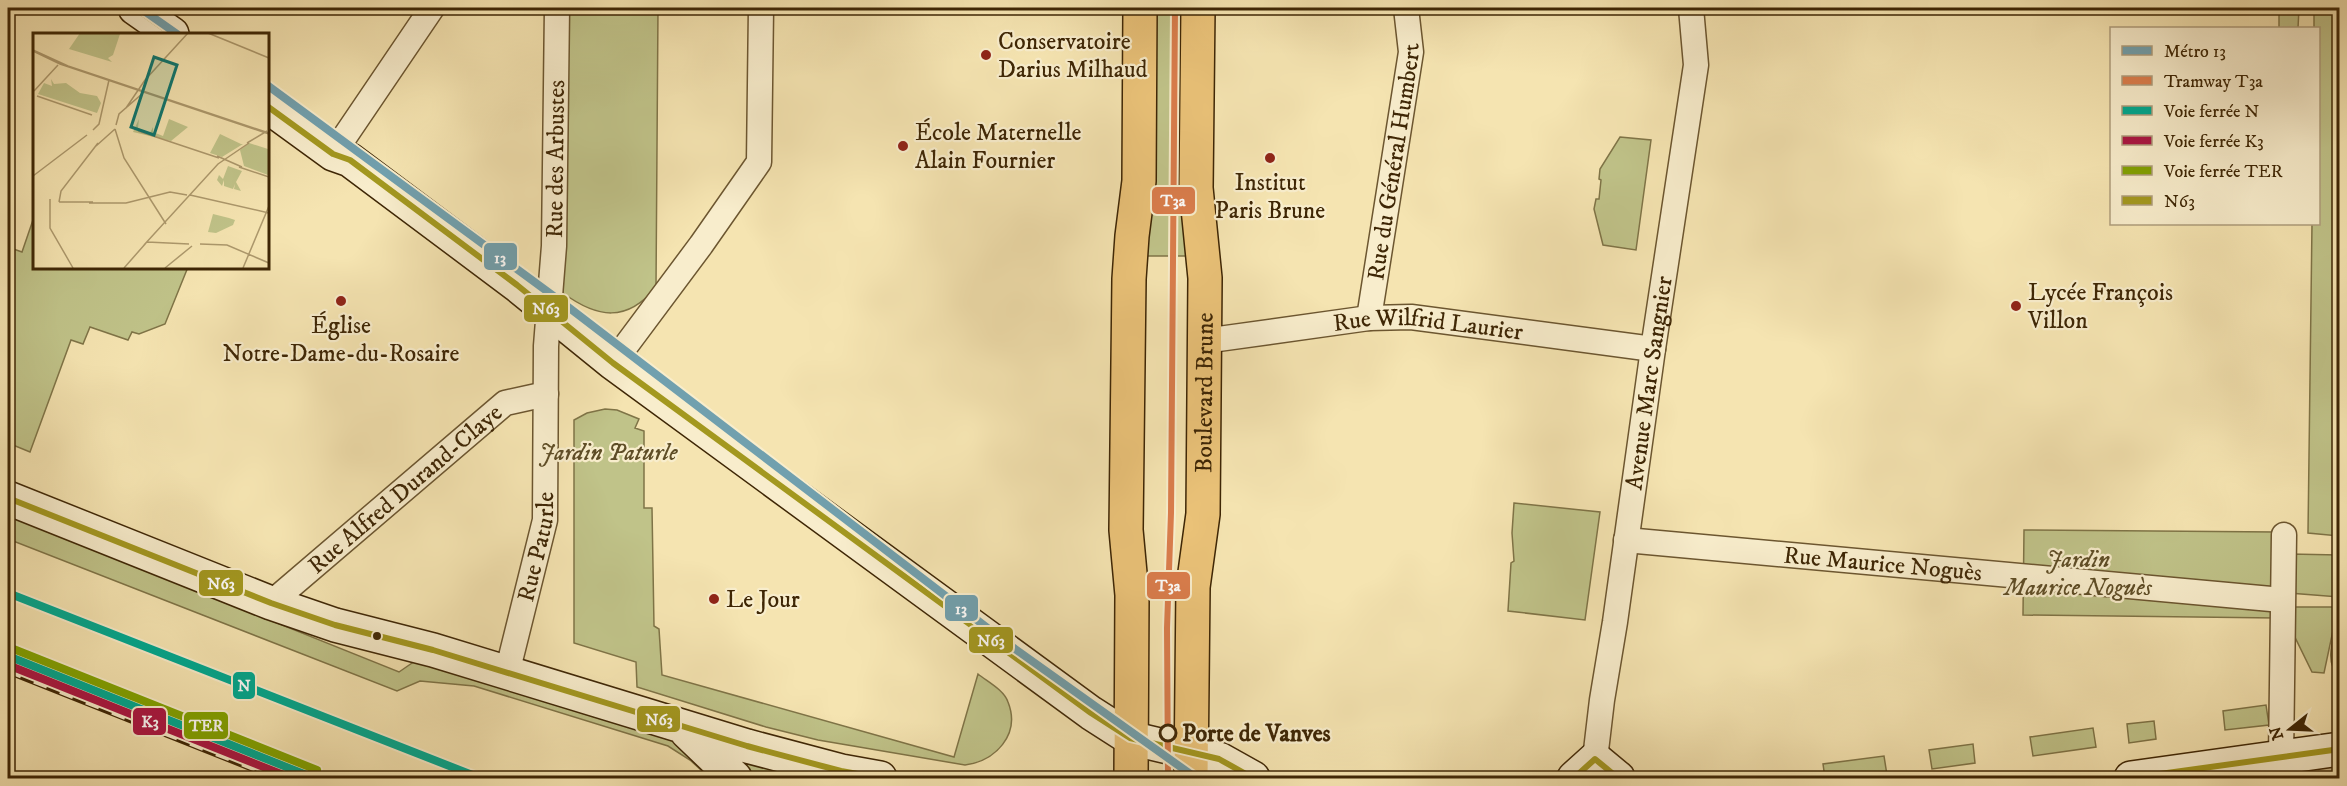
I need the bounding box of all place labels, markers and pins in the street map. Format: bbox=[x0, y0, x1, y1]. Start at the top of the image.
place label: Conservatoire Darius Milhaud bbox=[998, 27, 1148, 85]
marker: Conservatoire Darius Milhaud bbox=[979, 48, 993, 62]
place label: École Maternelle Alain Fournier bbox=[915, 118, 1082, 176]
marker: École Maternelle Alain Fournier bbox=[896, 139, 910, 153]
marker: Institut Paris Brune bbox=[1263, 151, 1277, 165]
place label: Institut Paris Brune bbox=[1215, 168, 1325, 226]
place label: Lycée François Villon bbox=[2027, 278, 2173, 336]
marker: Église Notre-Dame-du-Rosaire bbox=[334, 294, 348, 308]
marker: Lycée François Villon bbox=[2009, 299, 2023, 313]
place label: Église Notre-Dame-du-Rosaire bbox=[223, 311, 460, 369]
place label: Le Jour bbox=[726, 585, 800, 615]
marker: Le Jour bbox=[707, 592, 721, 606]
unlabelled marker bbox=[371, 630, 383, 642]
place label: Porte de Vanves bbox=[1182, 719, 1331, 749]
marker: Porte de Vanves bbox=[1159, 724, 1177, 742]

